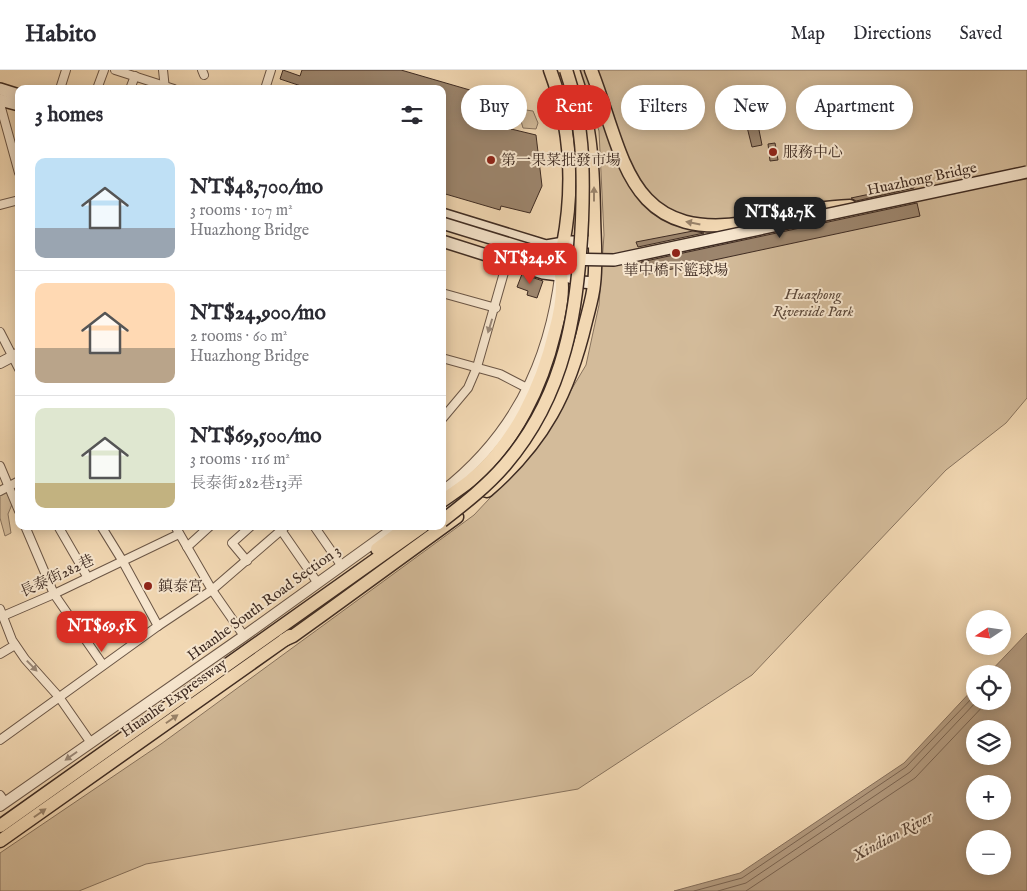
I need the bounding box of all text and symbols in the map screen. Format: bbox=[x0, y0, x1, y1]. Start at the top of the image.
text: Habito bbox=[25, 19, 96, 50]
text: Map bbox=[791, 23, 825, 46]
text: Directions bbox=[853, 23, 931, 46]
text: Saved bbox=[959, 23, 1002, 46]
chip: Buy bbox=[461, 85, 527, 130]
chip: Rent bbox=[537, 85, 611, 130]
chip: Filters bbox=[621, 85, 705, 130]
chip: New bbox=[715, 85, 786, 130]
chip: Apartment bbox=[796, 85, 913, 130]
icon: filters bbox=[398, 101, 426, 129]
text: 3 homes bbox=[35, 102, 103, 129]
place label: 服務中心 bbox=[783, 143, 843, 162]
marker: 服務中心 bbox=[767, 146, 779, 158]
place label: 第一果菜批發市場 bbox=[501, 151, 621, 170]
marker: 第一果菜批發市場 bbox=[485, 154, 497, 166]
street label: Huazhong Bridge bbox=[865, 158, 979, 200]
text: NT$48,700/mo bbox=[190, 174, 323, 201]
icon: home bbox=[75, 178, 135, 238]
one-way arrow bbox=[589, 185, 597, 201]
pin: NT$48.7K bbox=[728, 196, 832, 239]
text: 3 rooms · 107 m² bbox=[190, 201, 293, 221]
text: NT$48.7K bbox=[745, 203, 815, 223]
one-way arrow bbox=[685, 219, 700, 227]
text: Huazhong Bridge bbox=[190, 221, 309, 241]
pin: NT$24.9K bbox=[478, 242, 582, 285]
marker: 華中橋下籃球場 bbox=[670, 247, 682, 259]
text: NT$24.9K bbox=[494, 249, 566, 269]
place label: 華中橋下籃球場 bbox=[623, 261, 729, 280]
park label: Huazhong Riverside Park bbox=[773, 285, 853, 321]
text: NT$24,900/mo bbox=[190, 300, 326, 327]
icon: home bbox=[75, 303, 135, 363]
one-way arrow bbox=[486, 319, 494, 334]
text: 2 rooms · 60 m² bbox=[190, 327, 288, 347]
text: Huazhong Bridge bbox=[190, 347, 309, 367]
text: NT$69,500/mo bbox=[190, 423, 321, 450]
icon: home bbox=[75, 428, 135, 488]
text: 3 rooms · 116 m² bbox=[190, 450, 290, 470]
text: 長泰街282巷13弄 bbox=[190, 474, 303, 494]
street label: Huanhe South Road Section 3 bbox=[184, 541, 344, 665]
street label: 長泰街282巷 bbox=[17, 550, 97, 602]
place label: 鎮泰宮 bbox=[158, 577, 203, 596]
marker: 鎮泰宮 bbox=[142, 580, 154, 592]
pin: NT$69.5K bbox=[50, 610, 154, 653]
north arrow bbox=[966, 610, 1011, 655]
map controls bbox=[966, 610, 1011, 875]
text: NT$69.5K bbox=[68, 617, 136, 637]
street label: Huanhe Expressway bbox=[117, 654, 231, 742]
one-way arrow bbox=[26, 660, 38, 672]
button: locate bbox=[966, 665, 1011, 710]
one-way arrow bbox=[166, 714, 179, 724]
button: layers bbox=[966, 720, 1011, 765]
one-way arrow bbox=[64, 751, 78, 761]
button: + bbox=[966, 775, 1011, 820]
water label: Xindian River bbox=[849, 807, 938, 867]
one-way arrow bbox=[33, 808, 47, 818]
button: − bbox=[966, 830, 1011, 875]

